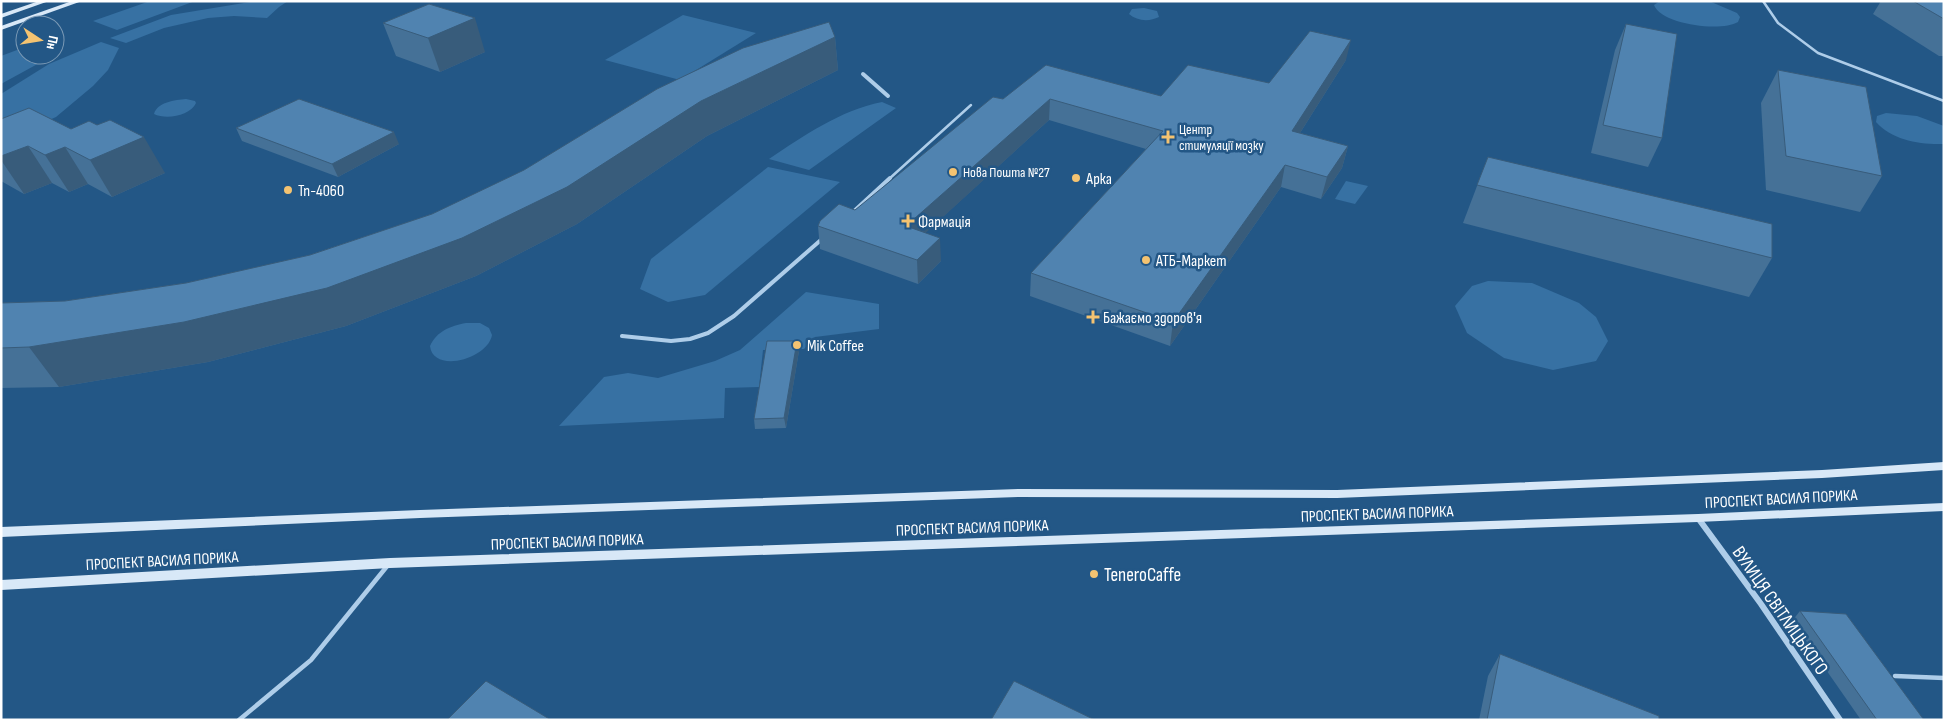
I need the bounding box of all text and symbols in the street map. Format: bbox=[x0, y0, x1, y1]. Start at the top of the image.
north arrow bbox=[15, 15, 65, 65]
text: Пн bbox=[43, 34, 62, 51]
place label: Центр стимуляції мозку bbox=[1179, 121, 1264, 154]
marker: Центр стимуляції мозку bbox=[1161, 130, 1175, 144]
place label: Нова Пошта №27 bbox=[963, 164, 1050, 181]
marker: Нова Пошта №27 bbox=[947, 166, 959, 178]
place label: Арка bbox=[1085, 170, 1112, 189]
marker: Арка bbox=[1070, 172, 1082, 184]
place label: Тп-4060 bbox=[298, 182, 344, 201]
marker: Тп-4060 bbox=[282, 184, 294, 196]
place label: Фармація bbox=[918, 213, 971, 232]
marker: Фармація bbox=[902, 215, 914, 227]
place label: АТБ-Маркет bbox=[1155, 252, 1226, 271]
marker: АТБ-Маркет bbox=[1140, 254, 1152, 266]
place label: Бажаємо здоров'я bbox=[1103, 309, 1202, 328]
marker: Бажаємо здоров'я bbox=[1087, 311, 1099, 323]
place label: Mik Coffee bbox=[807, 337, 864, 356]
marker: Mik Coffee bbox=[791, 339, 803, 351]
street label: ПРОСПЕКТ ВАСИЛЯ ПОРИКА bbox=[1704, 486, 1858, 513]
street label: ПРОСПЕКТ ВАСИЛЯ ПОРИКА bbox=[1300, 502, 1454, 527]
street label: ПРОСПЕКТ ВАСИЛЯ ПОРИКА bbox=[895, 516, 1049, 541]
street label: ПРОСПЕКТ ВАСИЛЯ ПОРИКА bbox=[490, 530, 644, 555]
street label: ВУЛИЦЯ СВІТЛИЦЬКОГО bbox=[1727, 542, 1833, 680]
street label: ПРОСПЕКТ ВАСИЛЯ ПОРИКА bbox=[85, 548, 239, 575]
place label: TeneroCaffe bbox=[1104, 564, 1181, 587]
marker: TeneroCaffe bbox=[1088, 568, 1100, 580]

